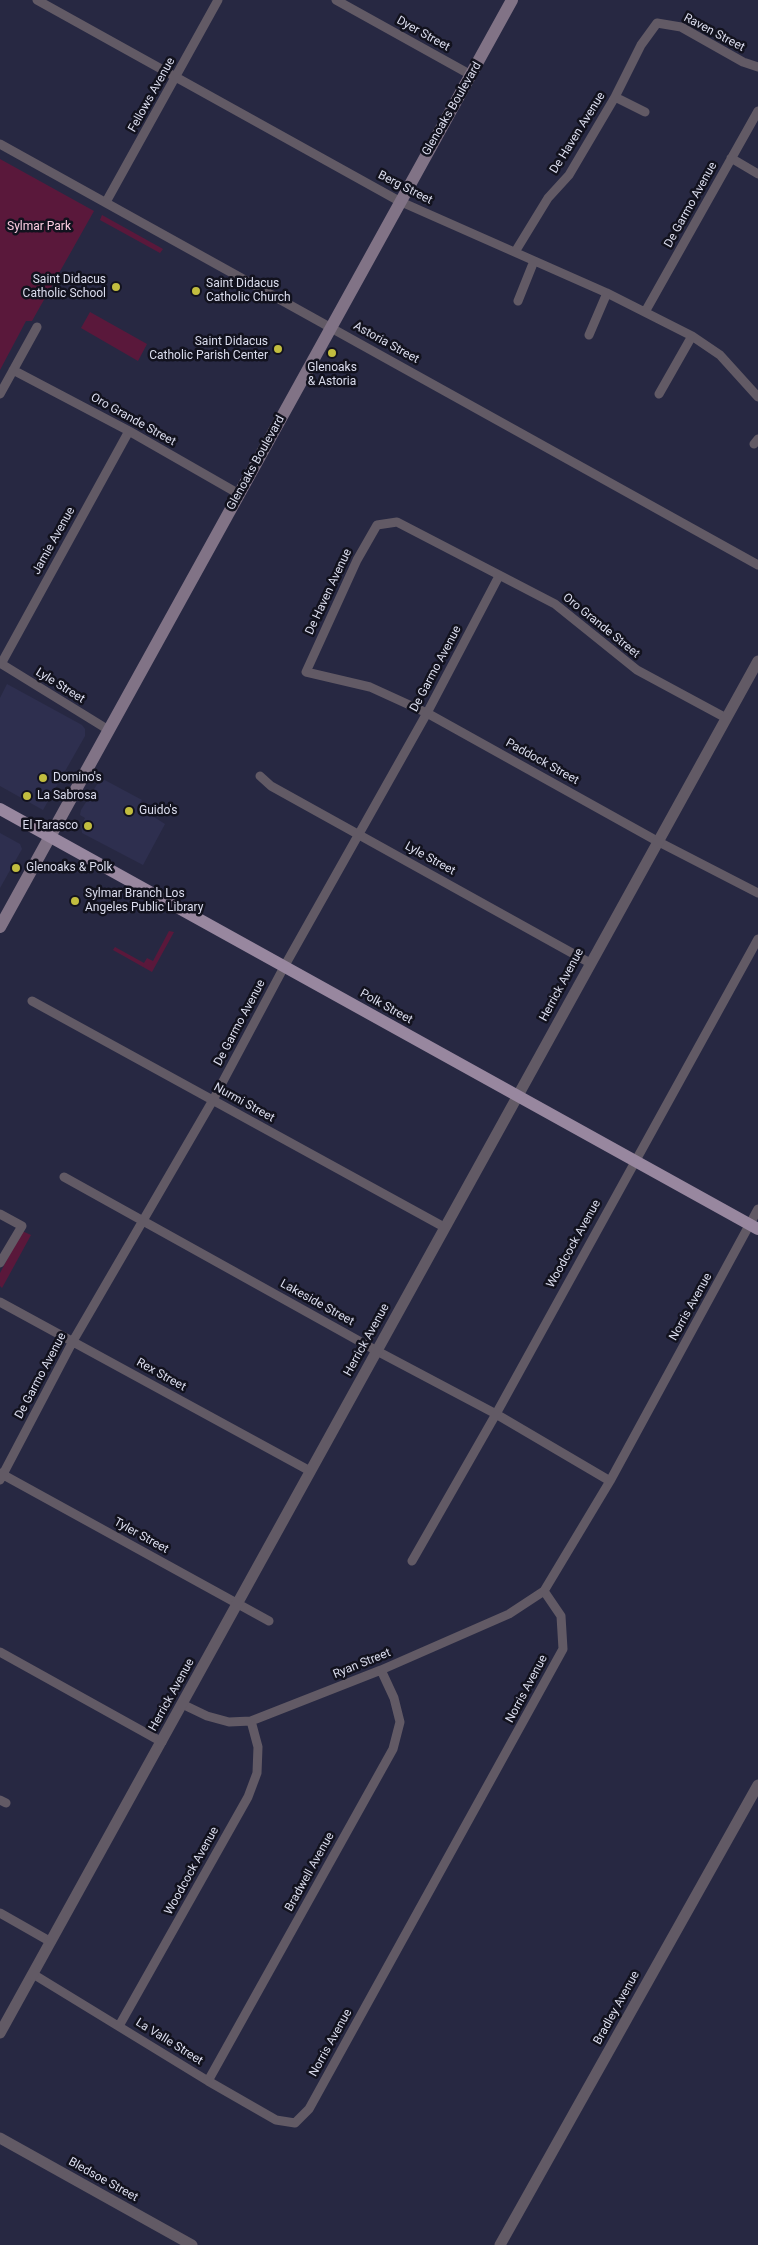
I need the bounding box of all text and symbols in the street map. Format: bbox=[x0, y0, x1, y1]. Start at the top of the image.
street label: Raven Street bbox=[681, 11, 747, 55]
street label: Dyer Street bbox=[394, 14, 452, 54]
street label: Fellows Avenue bbox=[126, 55, 178, 135]
street label: Glenoaks Boulevard bbox=[419, 60, 485, 158]
street label: De Haven Avenue bbox=[547, 90, 609, 176]
street label: De Garmo Avenue bbox=[662, 160, 720, 250]
street label: Berg Street bbox=[375, 168, 435, 208]
park label: Sylmar Park bbox=[7, 220, 71, 234]
place label: Saint Didacus Catholic School bbox=[23, 273, 106, 301]
place label: Saint Didacus Catholic Church bbox=[206, 277, 291, 305]
marker: Saint Didacus Catholic School bbox=[110, 281, 122, 293]
marker: Saint Didacus Catholic Church bbox=[190, 285, 202, 297]
street label: Astoria Street bbox=[351, 319, 421, 367]
place label: Saint Didacus Catholic Parish Center bbox=[149, 335, 268, 363]
marker: Saint Didacus Catholic Parish Center bbox=[272, 343, 284, 355]
marker: Glenoaks & Astoria bbox=[326, 347, 338, 359]
place label: Glenoaks & Astoria bbox=[307, 361, 357, 389]
street label: Oro Grande Street bbox=[88, 391, 178, 449]
street label: Glenoaks Boulevard bbox=[224, 413, 288, 513]
street label: Jamie Avenue bbox=[29, 505, 79, 577]
street label: De Haven Avenue bbox=[303, 547, 355, 637]
street label: Oro Grande Street bbox=[560, 591, 642, 661]
street label: De Garmo Avenue bbox=[407, 623, 465, 715]
street label: Lyle Street bbox=[33, 665, 87, 707]
street label: Paddock Street bbox=[503, 736, 581, 788]
place label: Domino's bbox=[53, 771, 102, 785]
marker: Domino's bbox=[37, 772, 49, 784]
place label: La Sabrosa bbox=[37, 789, 97, 803]
marker: La Sabrosa bbox=[21, 790, 33, 802]
place label: Guido's bbox=[139, 804, 177, 818]
marker: Guido's bbox=[123, 805, 135, 817]
place label: El Tarasco bbox=[23, 819, 78, 833]
marker: El Tarasco bbox=[82, 820, 94, 832]
street label: Lyle Street bbox=[402, 839, 458, 879]
place label: Glenoaks & Polk bbox=[26, 861, 112, 875]
marker: Glenoaks & Polk bbox=[10, 862, 22, 874]
place label: Sylmar Branch Los Angeles Public Library bbox=[85, 887, 203, 915]
marker: Sylmar Branch Los Angeles Public Library bbox=[69, 895, 81, 907]
street label: Herrick Avenue bbox=[537, 946, 587, 1024]
street label: De Garmo Avenue bbox=[211, 977, 269, 1069]
street label: Polk Street bbox=[357, 987, 415, 1027]
street label: Nurmi Street bbox=[211, 1080, 277, 1126]
street label: Woodcock Avenue bbox=[544, 1197, 604, 1291]
street label: Norris Avenue bbox=[667, 1271, 715, 1343]
street label: Lakeside Street bbox=[278, 1277, 356, 1329]
street label: Herrick Avenue bbox=[341, 1301, 393, 1379]
street label: De Garmo Avenue bbox=[12, 1330, 70, 1422]
street label: Rex Street bbox=[134, 1356, 188, 1394]
street label: Tyler Street bbox=[111, 1515, 171, 1557]
street label: Ryan Street bbox=[331, 1646, 393, 1682]
street label: Norris Avenue bbox=[503, 1653, 551, 1725]
street label: Herrick Avenue bbox=[146, 1656, 198, 1734]
street label: Woodcock Avenue bbox=[162, 1824, 222, 1918]
street label: Bradwell Avenue bbox=[282, 1830, 338, 1914]
street label: Bradley Avenue bbox=[591, 1969, 643, 2047]
street label: Norris Avenue bbox=[307, 2007, 355, 2079]
street label: La Valle Street bbox=[133, 2016, 205, 2068]
street label: Bledsoe Street bbox=[66, 2155, 140, 2205]

